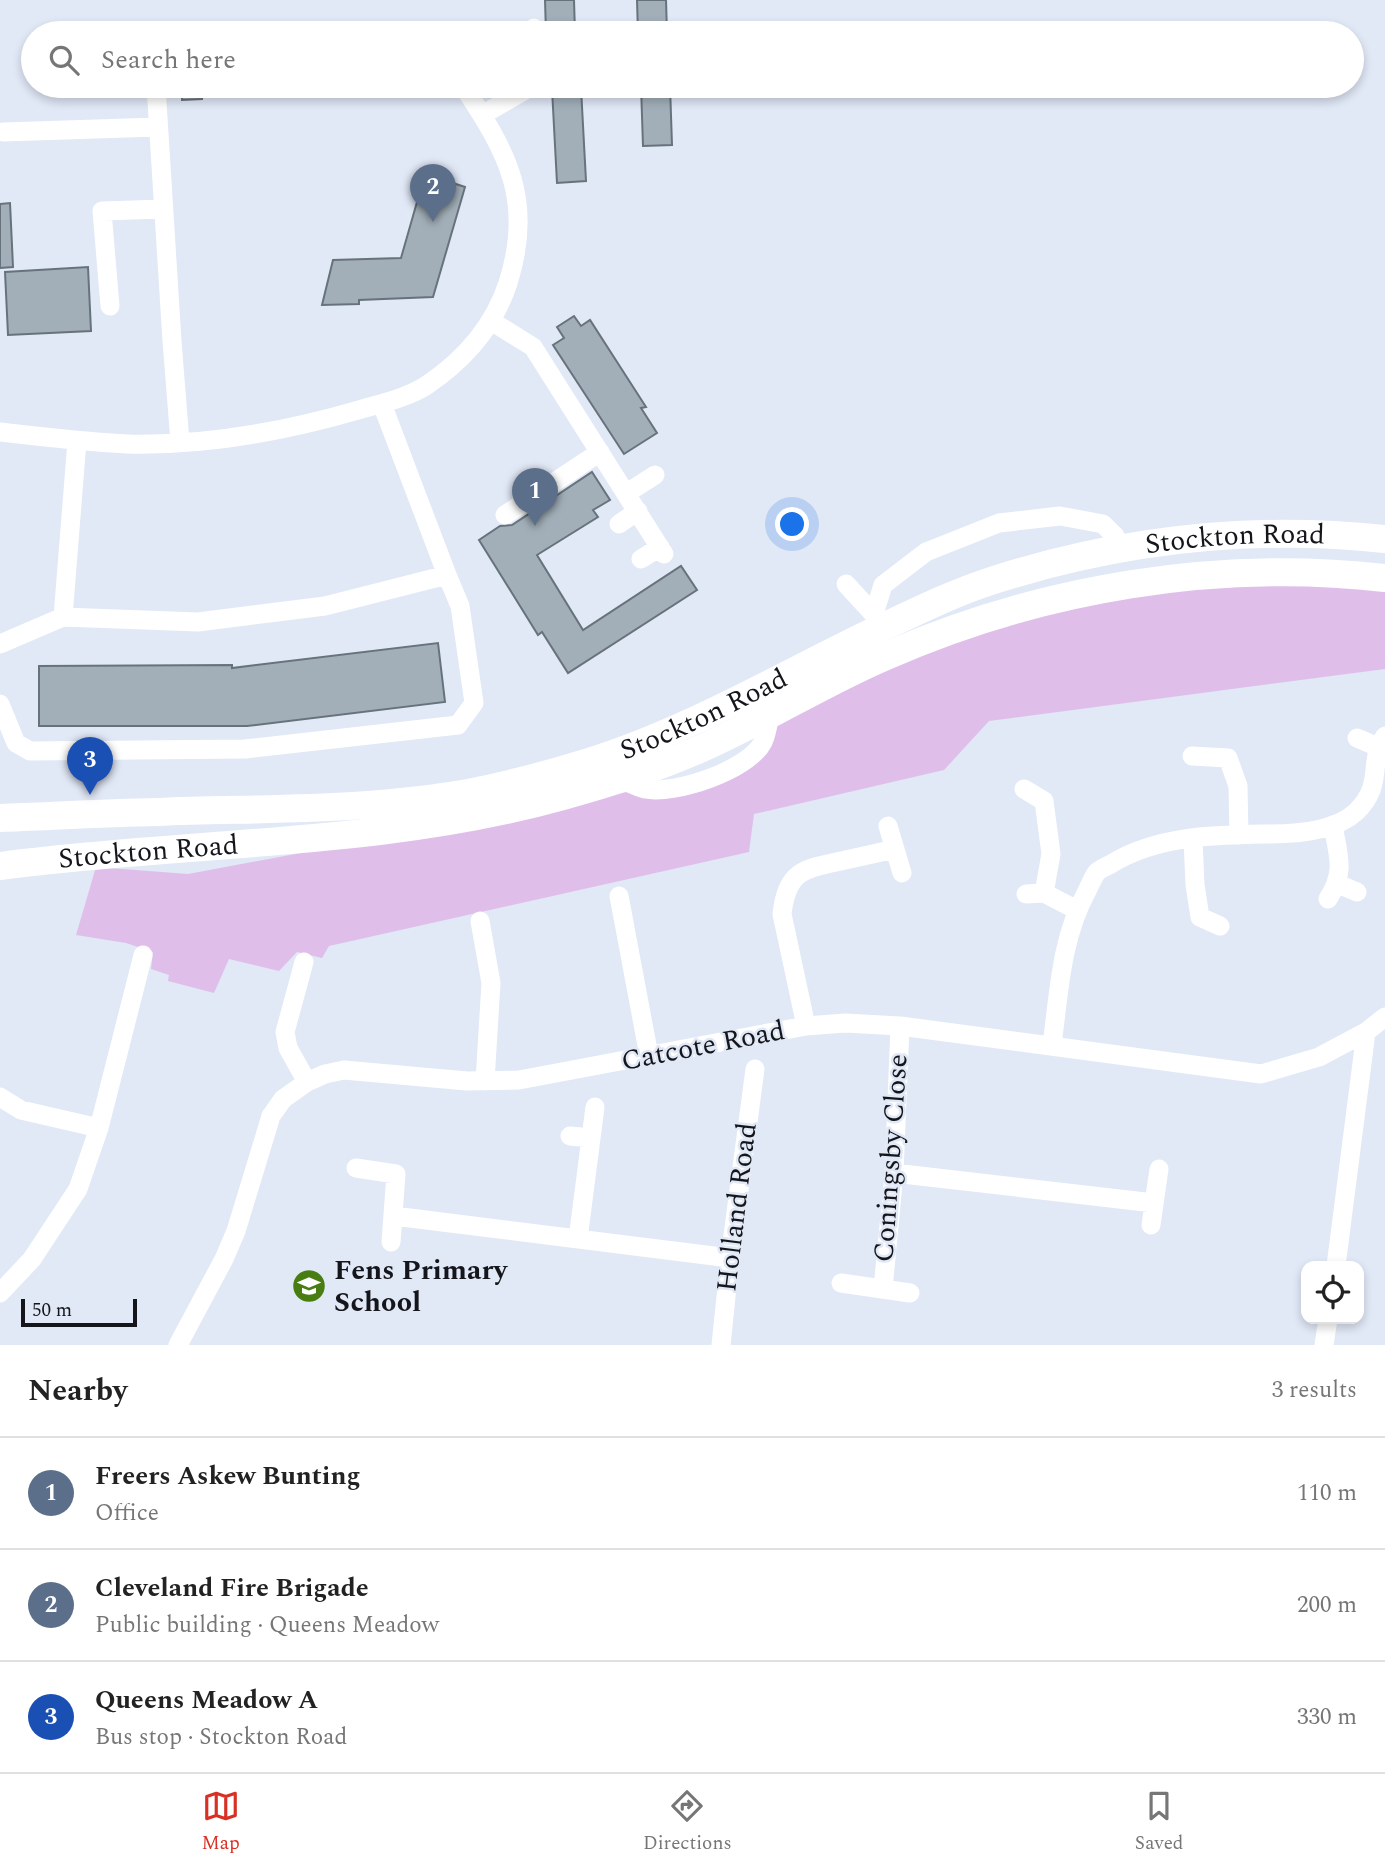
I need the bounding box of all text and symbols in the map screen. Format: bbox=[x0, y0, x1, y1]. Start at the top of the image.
search box bbox=[21, 21, 1364, 98]
text: Search here bbox=[101, 40, 236, 80]
icon: search bbox=[45, 41, 83, 79]
pin: 2 bbox=[410, 164, 456, 222]
pin: 1 bbox=[512, 468, 558, 526]
your location bbox=[775, 507, 809, 541]
street label: Stockton Road bbox=[1142, 512, 1326, 566]
street label: Stockton Road bbox=[614, 657, 795, 771]
pin: 3 bbox=[67, 737, 113, 795]
street label: Stockton Road bbox=[56, 823, 240, 881]
street label: Catcote Road bbox=[617, 1009, 789, 1083]
street label: Coningsby Close bbox=[862, 1052, 920, 1264]
street label: Holland Road bbox=[705, 1120, 769, 1294]
place label: Fens Primary School bbox=[334, 1249, 509, 1324]
map controls bbox=[1301, 1261, 1364, 1324]
button: locate bbox=[1301, 1261, 1364, 1324]
school or university icon: Fens Primary School bbox=[290, 1267, 328, 1305]
scale bar bbox=[21, 1296, 136, 1328]
text: 50 m bbox=[32, 1296, 72, 1325]
text: Nearby bbox=[28, 1368, 127, 1414]
text: 3 results bbox=[1272, 1373, 1357, 1408]
text: Freers Askew Bunting bbox=[95, 1456, 361, 1496]
text: 1 bbox=[45, 1476, 57, 1511]
text: 110 m bbox=[1297, 1476, 1357, 1511]
text: Office bbox=[95, 1496, 159, 1531]
text: Cleveland Fire Brigade bbox=[95, 1568, 369, 1608]
text: 2 bbox=[45, 1588, 57, 1623]
text: 200 m bbox=[1297, 1588, 1357, 1623]
text: Public building · Queens Meadow bbox=[95, 1608, 439, 1643]
text: Queens Meadow A bbox=[95, 1680, 318, 1720]
text: 3 bbox=[45, 1700, 57, 1735]
text: 330 m bbox=[1297, 1700, 1357, 1735]
text: Bus stop · Stockton Road bbox=[95, 1720, 347, 1755]
tab: Map bbox=[202, 1787, 240, 1858]
tab: Directions bbox=[643, 1787, 732, 1858]
tab: Saved bbox=[1135, 1787, 1183, 1858]

